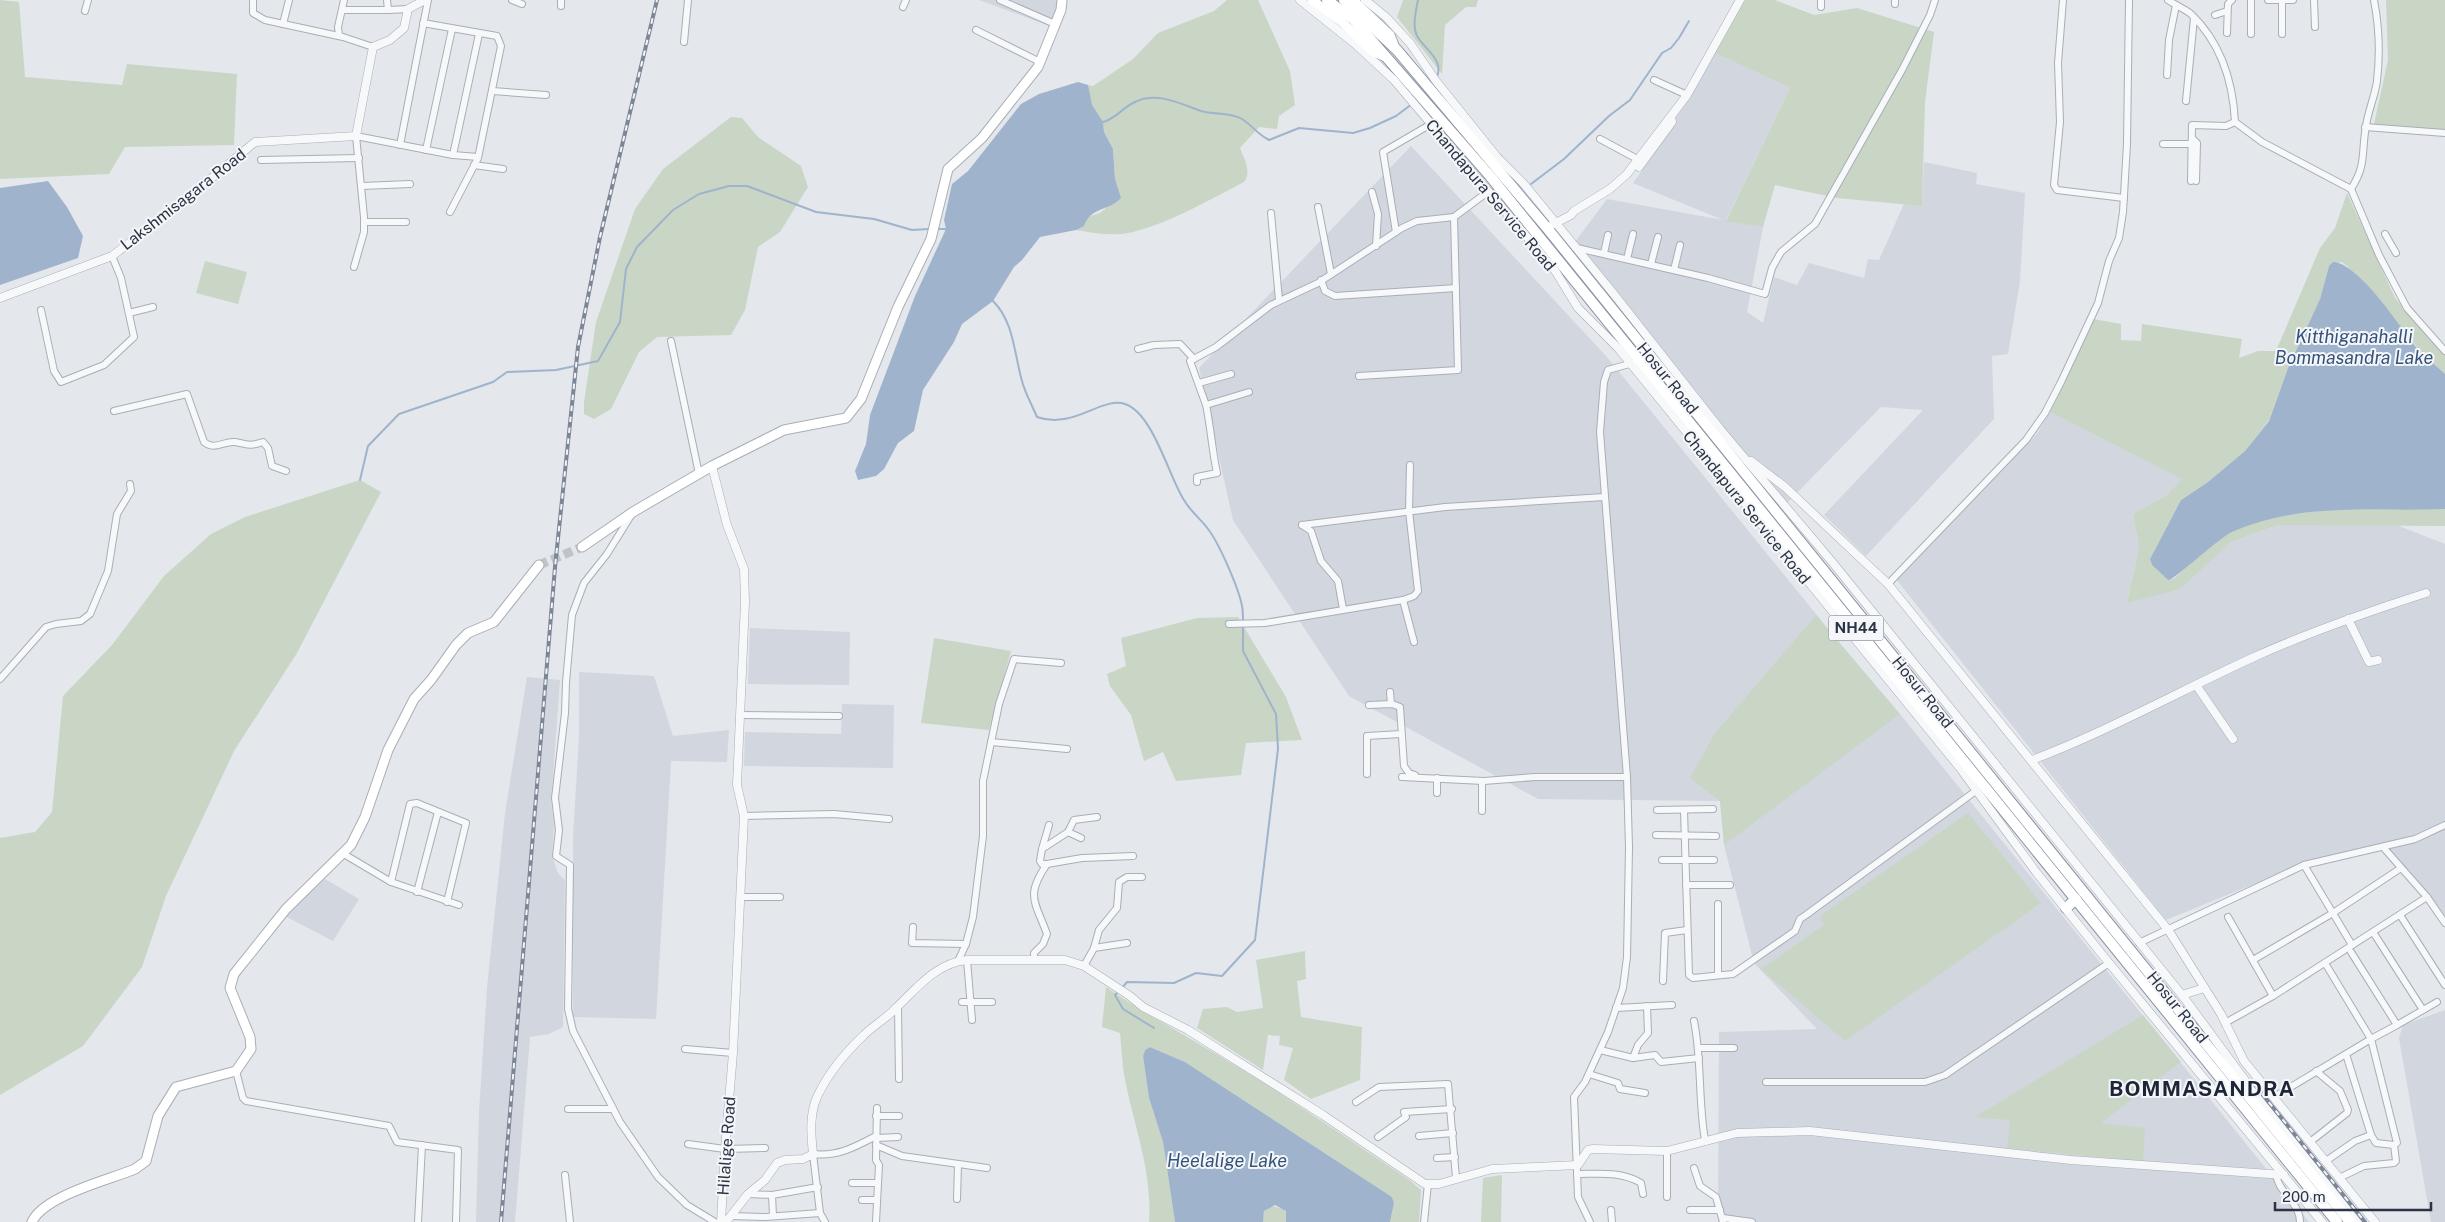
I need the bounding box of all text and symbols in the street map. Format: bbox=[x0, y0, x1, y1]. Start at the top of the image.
street label: Chandapura Service Road bbox=[1422, 116, 1560, 275]
street label: Lakshmisagara Road bbox=[117, 145, 250, 254]
water label: Kitthiganahalli Bommasandra Lake bbox=[2275, 326, 2433, 368]
street label: Hosur Road bbox=[1633, 339, 1702, 418]
street label: Chandapura Service Road bbox=[1679, 427, 1814, 588]
road number: NH44 bbox=[1828, 616, 1884, 640]
street label: Hosur Road bbox=[1888, 653, 1957, 732]
street label: Hosur Road bbox=[2143, 968, 2212, 1047]
district label: BOMMASANDRA bbox=[2109, 1076, 2295, 1101]
street label: Hilalige Road bbox=[714, 1096, 739, 1196]
water label: Heelalige Lake bbox=[1167, 1150, 1287, 1171]
scale bar bbox=[2275, 1180, 2431, 1212]
text: 200 m bbox=[2282, 1188, 2326, 1205]

